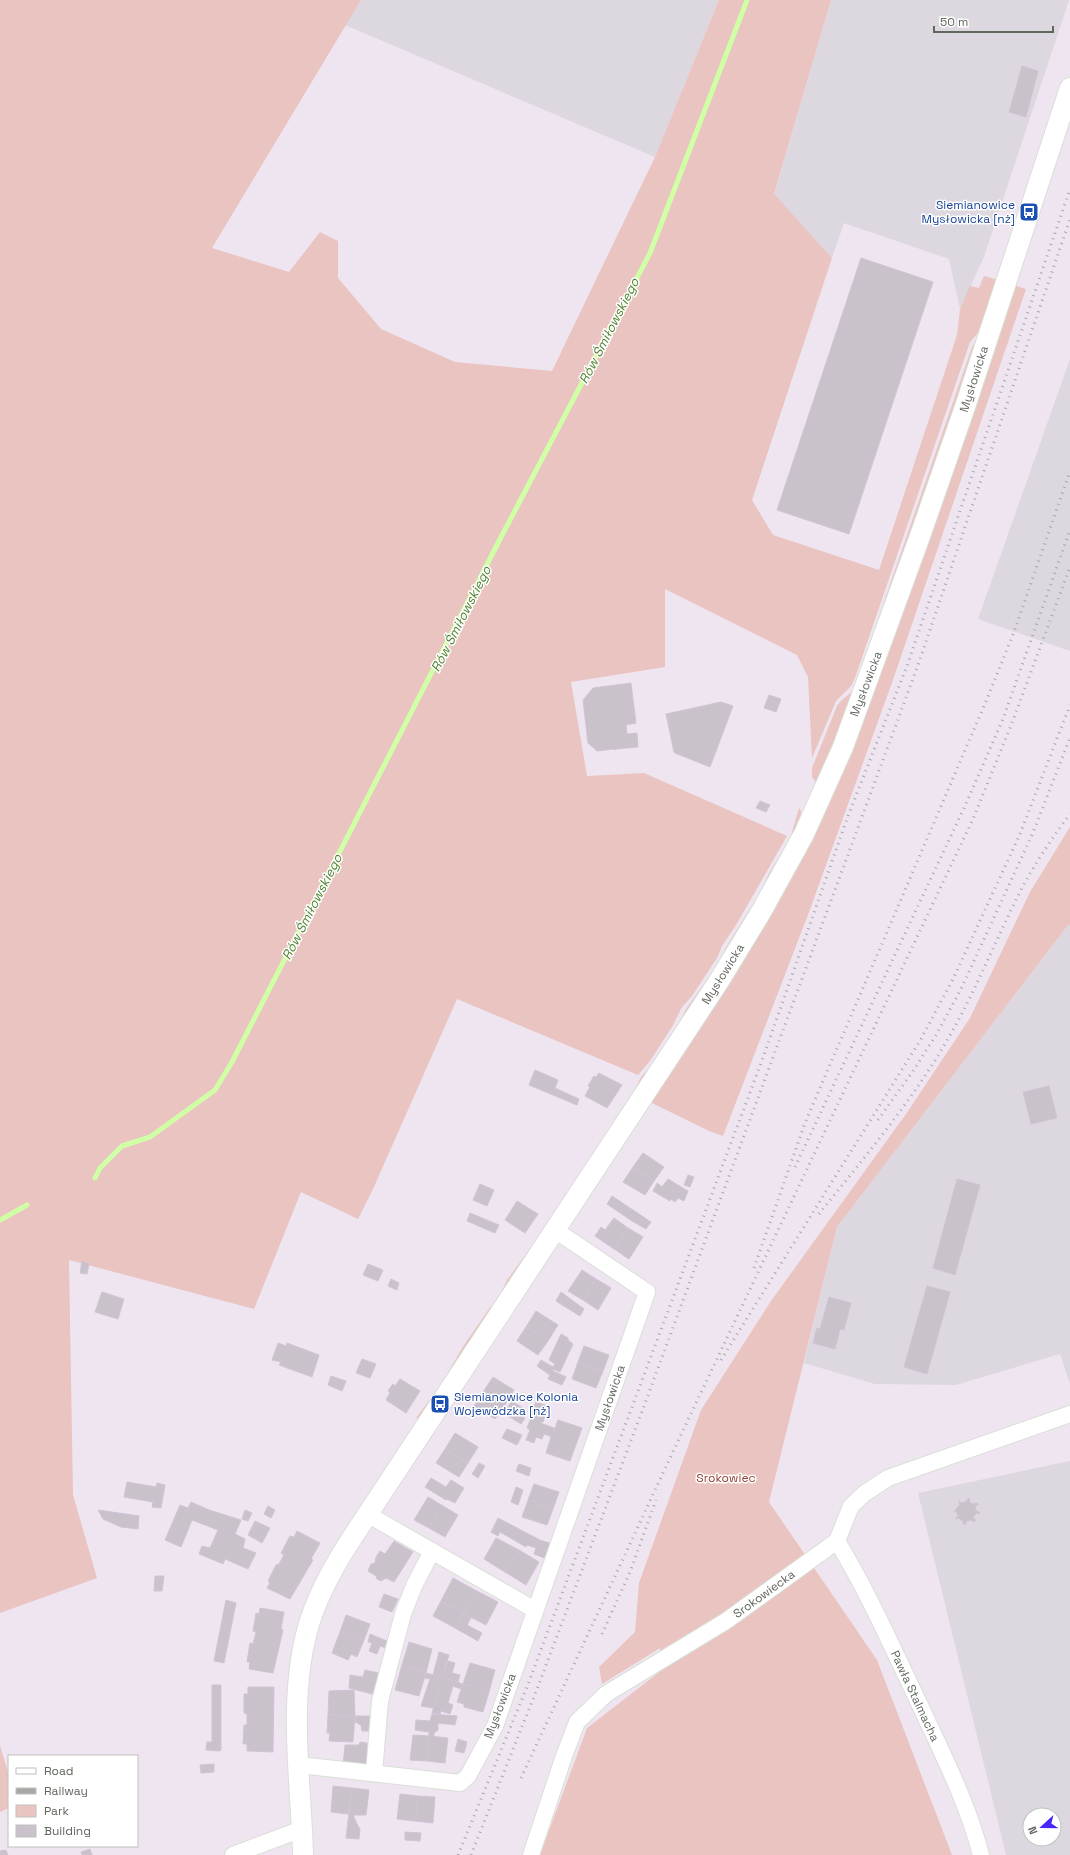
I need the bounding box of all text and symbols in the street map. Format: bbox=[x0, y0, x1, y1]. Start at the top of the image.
scale bar bbox=[934, 8, 1053, 34]
text: 50 m bbox=[940, 14, 968, 30]
place label: Siemianowice Mysłowicka [nż] bbox=[922, 197, 1015, 227]
bus stop icon: Siemianowice Mysłowicka [nż] bbox=[1018, 201, 1040, 223]
water label: Rów Śmiłowskiego bbox=[575, 274, 643, 387]
street label: Mysłowicka bbox=[956, 344, 992, 414]
water label: Rów Śmiłowskiego bbox=[427, 562, 495, 675]
street label: Mysłowicka bbox=[846, 649, 886, 719]
water label: Rów Śmiłowskiego bbox=[278, 850, 346, 963]
street label: Mysłowicka bbox=[698, 941, 748, 1007]
street label: Mysłowicka bbox=[591, 1363, 629, 1433]
place label: Siemianowice Kolonia Wojewódzka [nż] bbox=[454, 1389, 578, 1419]
bus stop icon: Siemianowice Kolonia Wojewódzka [nż] bbox=[429, 1393, 451, 1415]
park label: Srokowiec bbox=[696, 1470, 756, 1486]
street label: Srokowiecka bbox=[730, 1566, 798, 1622]
street label: Pawła Stalmacha bbox=[887, 1648, 943, 1744]
street label: Mysłowicka bbox=[480, 1671, 520, 1741]
legend bbox=[8, 1755, 138, 1847]
text: Road bbox=[44, 1763, 73, 1779]
text: Railway bbox=[44, 1783, 88, 1799]
text: Park bbox=[44, 1803, 69, 1819]
north arrow bbox=[1022, 1807, 1062, 1847]
text: Building bbox=[44, 1823, 91, 1839]
text: N bbox=[1025, 1825, 1041, 1837]

